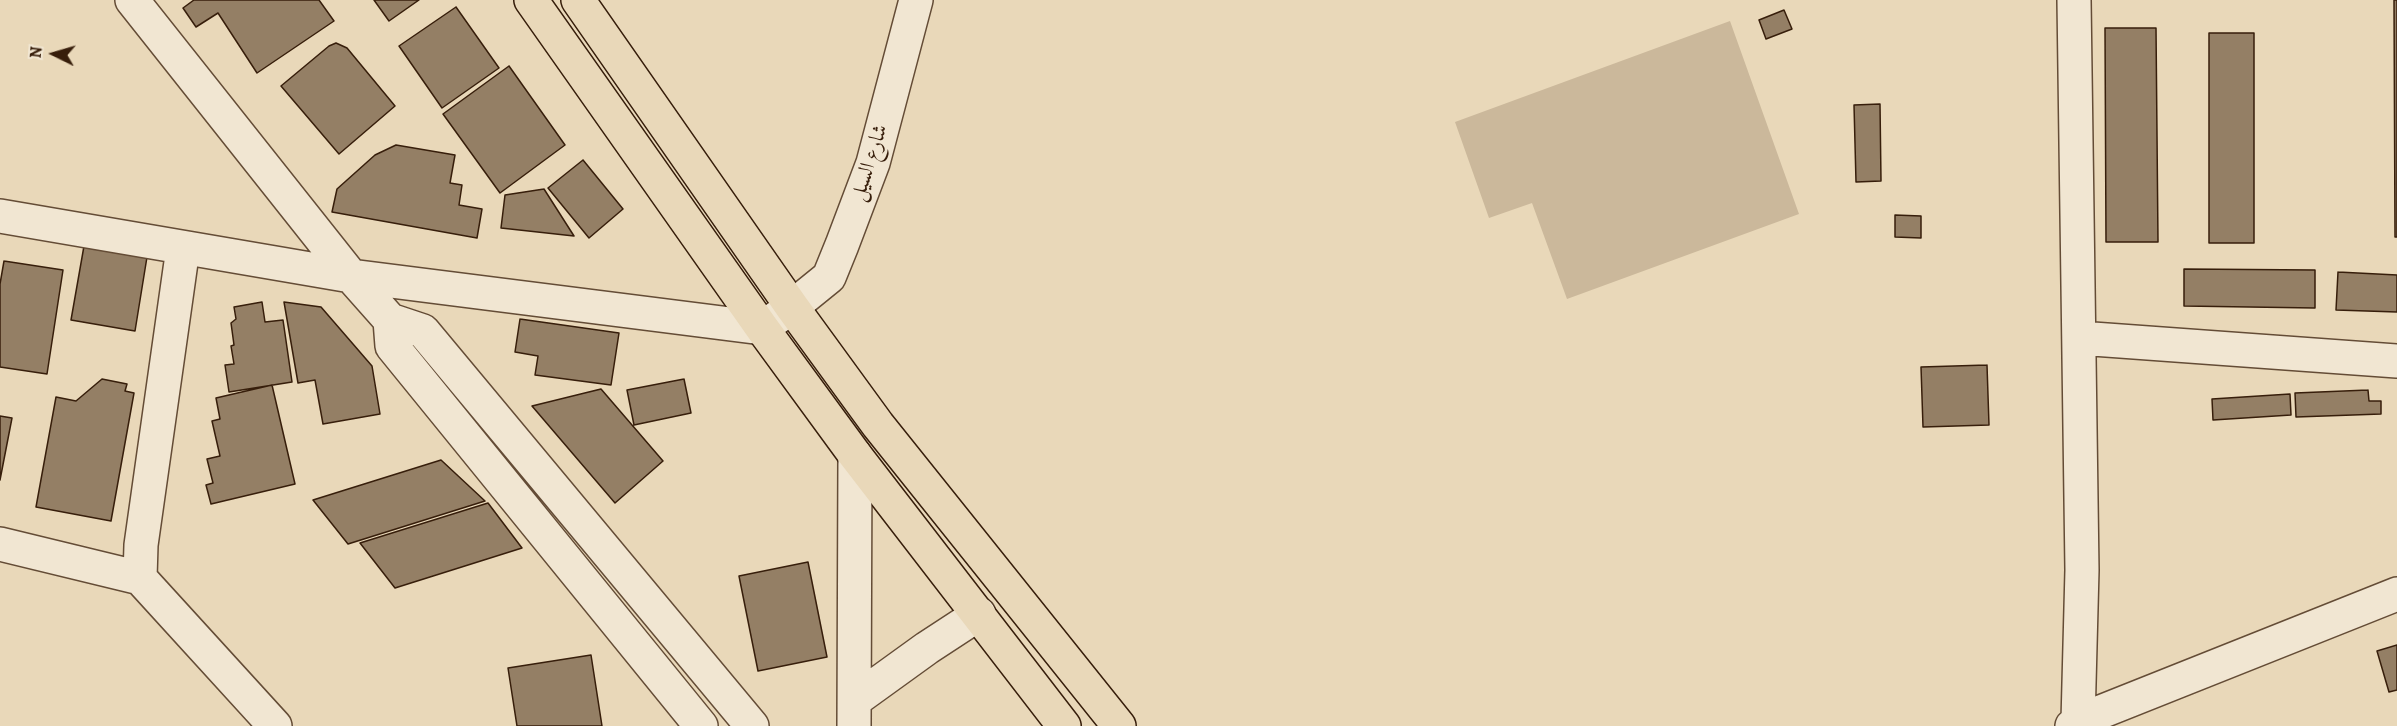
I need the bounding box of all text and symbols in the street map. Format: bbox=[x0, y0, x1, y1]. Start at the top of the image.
north arrow bbox=[24, 24, 84, 84]
text: N bbox=[25, 46, 48, 59]
street label: شارع السيل bbox=[846, 121, 894, 205]

